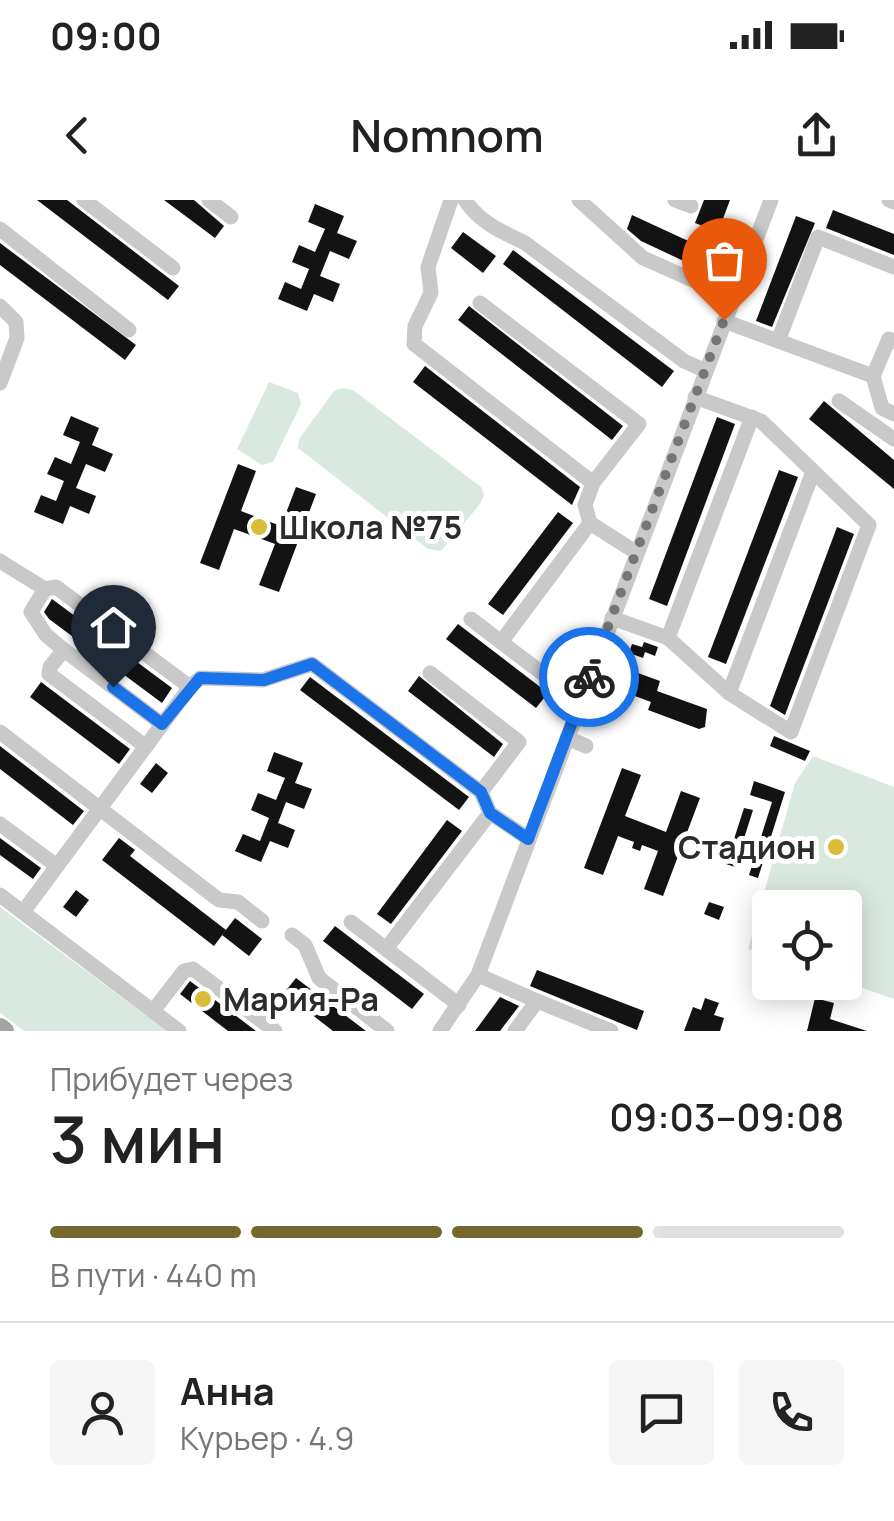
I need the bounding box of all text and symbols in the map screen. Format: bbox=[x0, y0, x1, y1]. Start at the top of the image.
text: 09:00 bbox=[50, 9, 162, 61]
text: Nomnom bbox=[350, 104, 544, 166]
icon: back bbox=[50, 108, 105, 163]
icon: share bbox=[789, 108, 844, 163]
pin bbox=[682, 218, 767, 321]
icon: bag bbox=[697, 233, 752, 288]
place label: Школа №75 bbox=[279, 505, 462, 549]
marker: Школа №75 bbox=[248, 516, 270, 538]
pin bbox=[71, 585, 156, 688]
icon: home bbox=[86, 600, 141, 655]
courier bbox=[539, 627, 639, 727]
icon: bike bbox=[562, 650, 617, 705]
place label: Стадион bbox=[678, 825, 816, 869]
marker: Стадион bbox=[825, 836, 847, 858]
map controls bbox=[752, 890, 862, 1000]
button: locate bbox=[752, 890, 862, 1000]
place label: Мария-Ра bbox=[223, 977, 379, 1021]
marker: Мария-Ра bbox=[192, 988, 214, 1010]
text: Прибудет через bbox=[50, 1057, 293, 1101]
text: 09:03–09:08 bbox=[609, 1090, 844, 1142]
text: 3 мин bbox=[50, 1094, 225, 1183]
text: В пути · 440 m bbox=[50, 1253, 257, 1297]
button: person bbox=[50, 1360, 155, 1465]
button: chat bbox=[609, 1360, 714, 1465]
button: phone bbox=[739, 1360, 844, 1465]
text: Анна bbox=[180, 1364, 275, 1416]
text: Курьер · 4.9 bbox=[180, 1416, 354, 1460]

